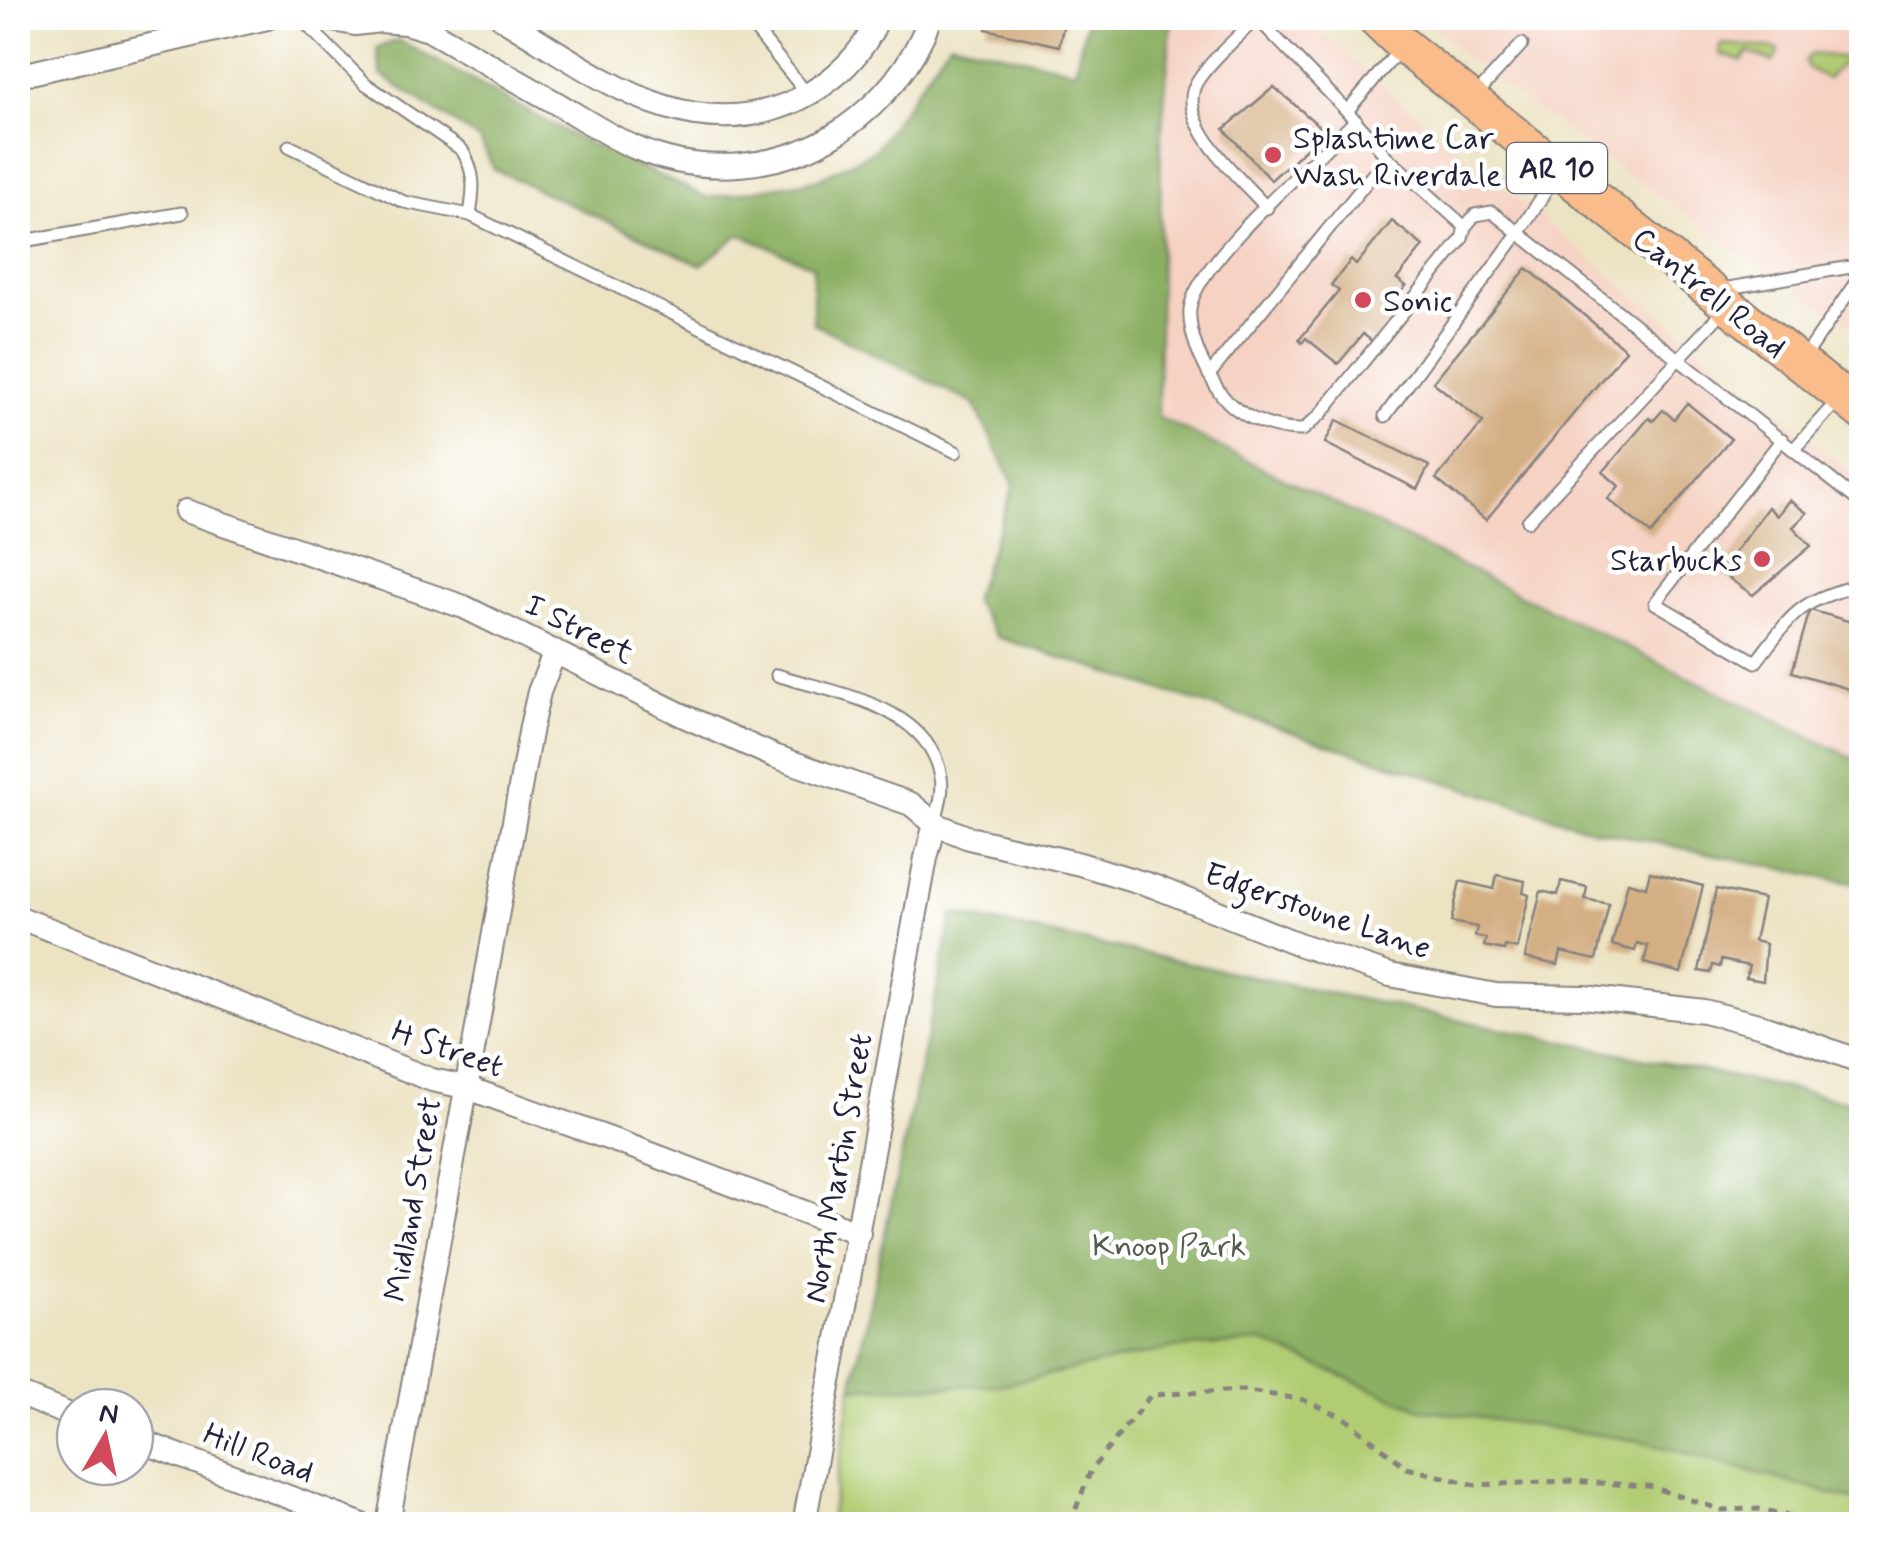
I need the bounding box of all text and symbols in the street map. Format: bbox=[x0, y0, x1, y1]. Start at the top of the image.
place label: Splashtime Car Wash Riverdale bbox=[1293, 118, 1501, 197]
road number: AR 10 bbox=[1507, 143, 1607, 193]
marker: Splashtime Car Wash Riverdale bbox=[1262, 144, 1284, 166]
street label: Cantrell Road bbox=[1623, 218, 1795, 369]
place label: Sonic bbox=[1383, 281, 1452, 323]
marker: Sonic bbox=[1352, 289, 1374, 311]
place label: Starbucks bbox=[1610, 540, 1742, 582]
marker: Starbucks bbox=[1751, 548, 1773, 570]
street label: I Street bbox=[517, 584, 641, 675]
street label: Edgerstoune Lane bbox=[1198, 853, 1436, 973]
street label: H Street bbox=[386, 1011, 509, 1089]
street label: North Martin Street bbox=[795, 1030, 883, 1306]
street label: Midland Street bbox=[375, 1094, 453, 1305]
park label: Knoop Park bbox=[1092, 1226, 1246, 1268]
north arrow bbox=[55, 1387, 155, 1487]
text: N bbox=[96, 1395, 121, 1435]
street label: Hill Road bbox=[197, 1414, 320, 1494]

